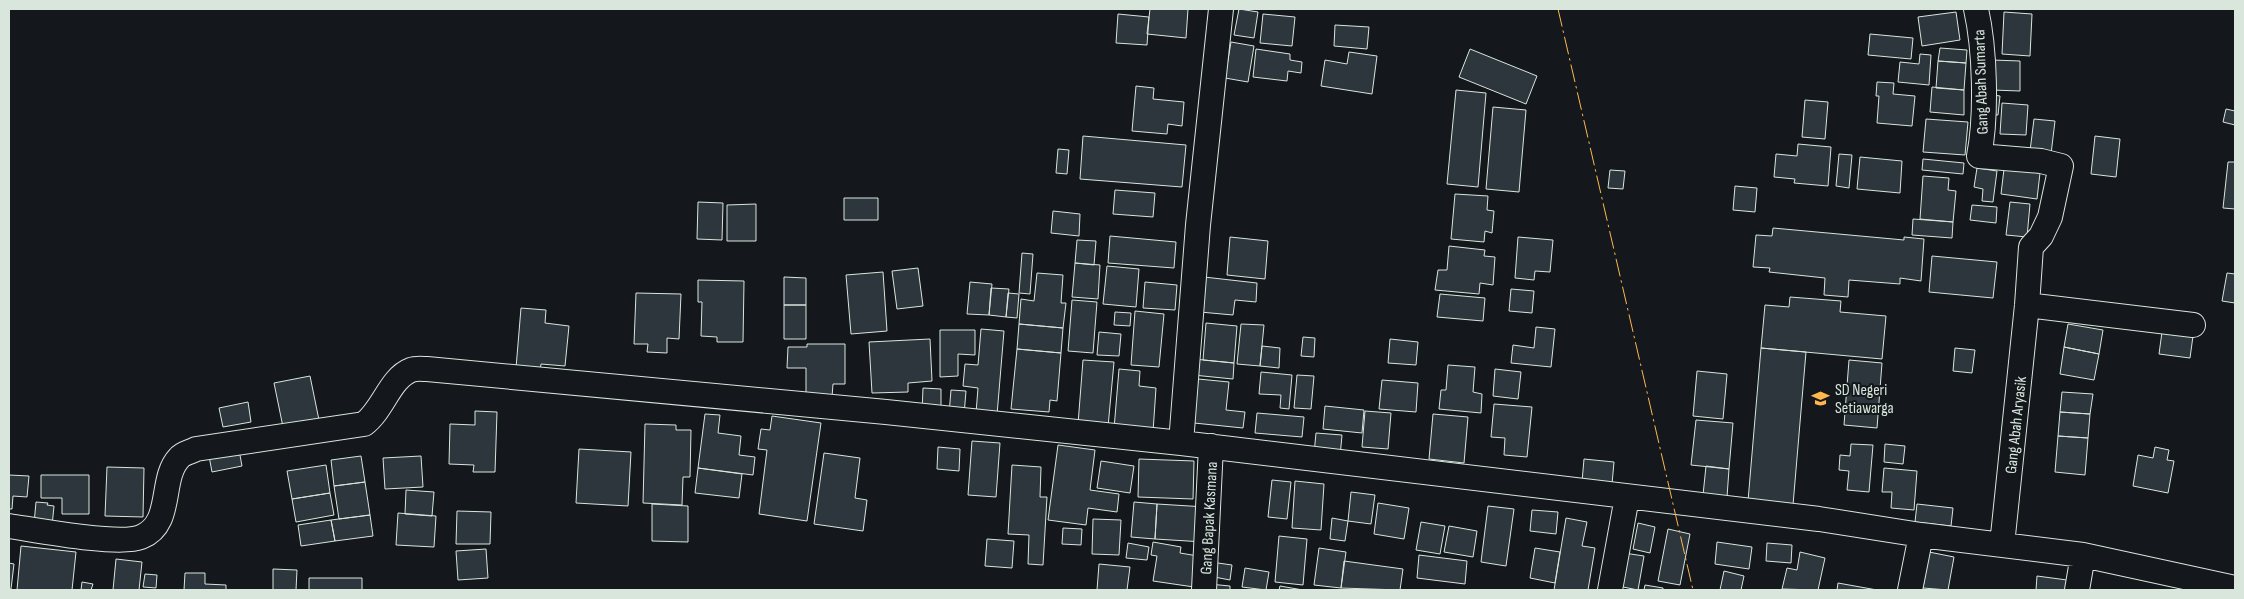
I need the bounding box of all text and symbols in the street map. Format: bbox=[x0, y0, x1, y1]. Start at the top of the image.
street label: Gang Abah Sumarta bbox=[1970, 29, 1993, 135]
street label: Gang Abah Aryasik bbox=[2002, 375, 2031, 475]
place label: SD Negeri Setiawarga bbox=[1835, 381, 1894, 418]
school or university icon: SD Negeri Setiawarga bbox=[1811, 388, 1831, 408]
street label: Gang Bapak Kasmana bbox=[1197, 461, 1222, 575]

